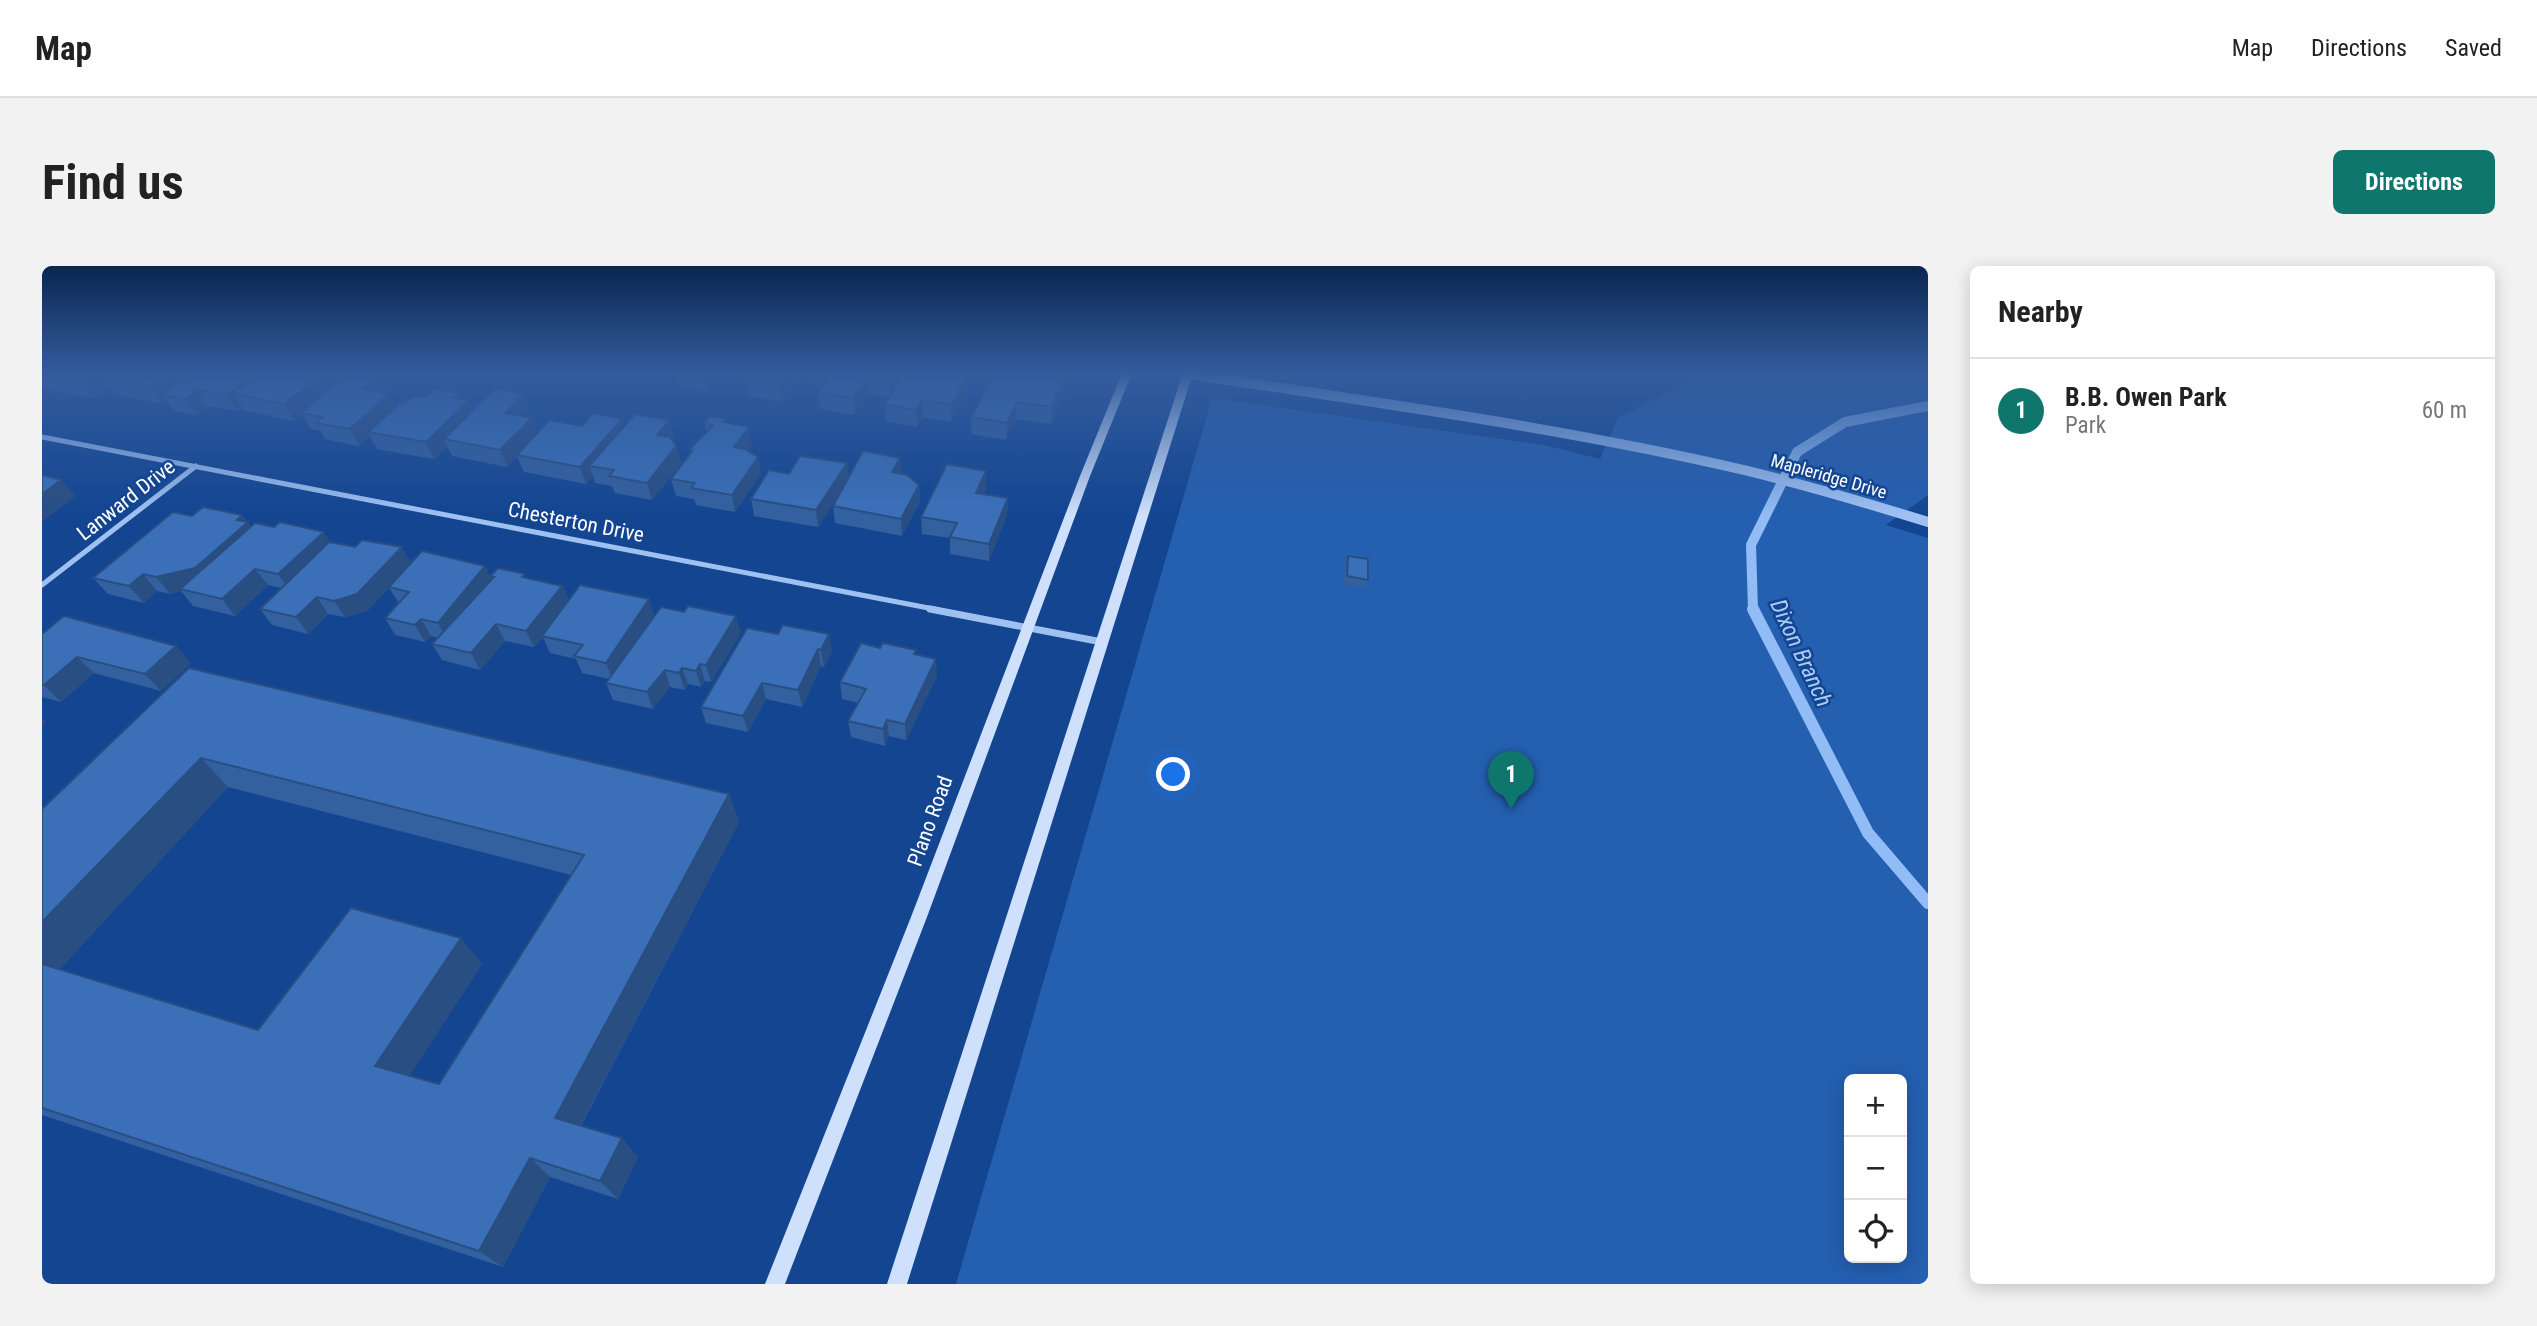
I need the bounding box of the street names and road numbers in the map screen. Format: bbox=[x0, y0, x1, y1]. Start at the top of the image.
street label: Mapleridge Drive bbox=[1769, 449, 1889, 503]
street label: Lanward Drive bbox=[72, 454, 180, 546]
street label: Chesterton Drive bbox=[506, 497, 646, 547]
street label: Plano Road bbox=[903, 773, 957, 869]

